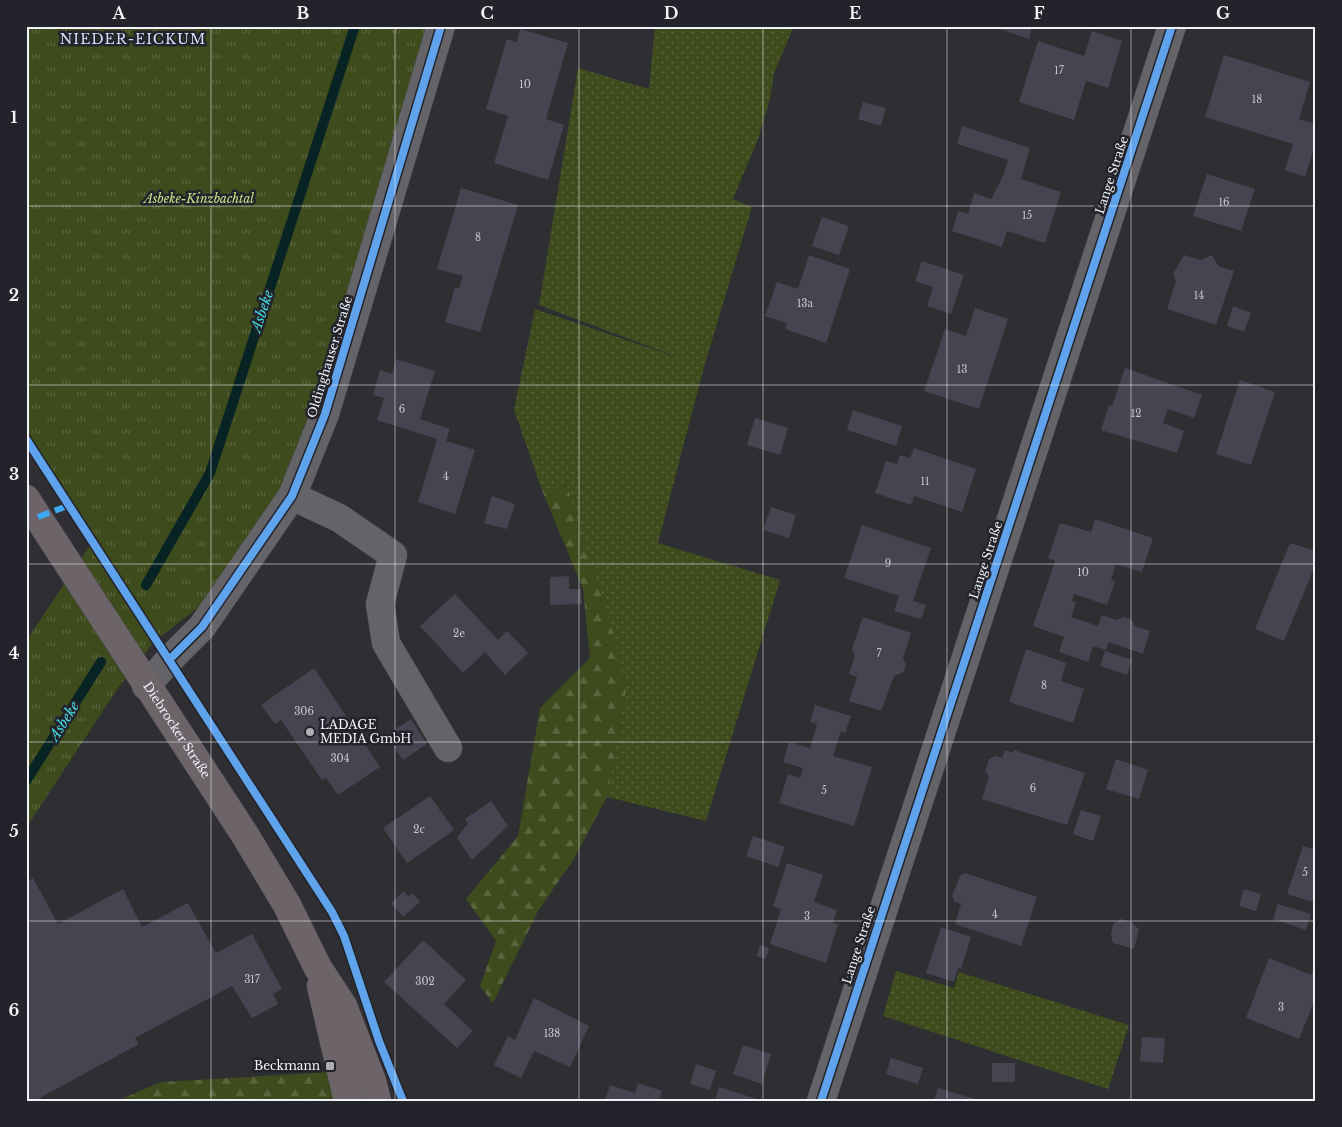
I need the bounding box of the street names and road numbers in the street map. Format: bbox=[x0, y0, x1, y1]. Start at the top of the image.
street label: Lange Straße bbox=[1092, 134, 1131, 216]
street label: Oldinghauser Straße bbox=[304, 294, 355, 420]
street label: Lange Straße bbox=[966, 519, 1005, 601]
street label: Diebrocker Straße bbox=[140, 679, 214, 781]
street label: Lange Straße bbox=[839, 904, 878, 986]

